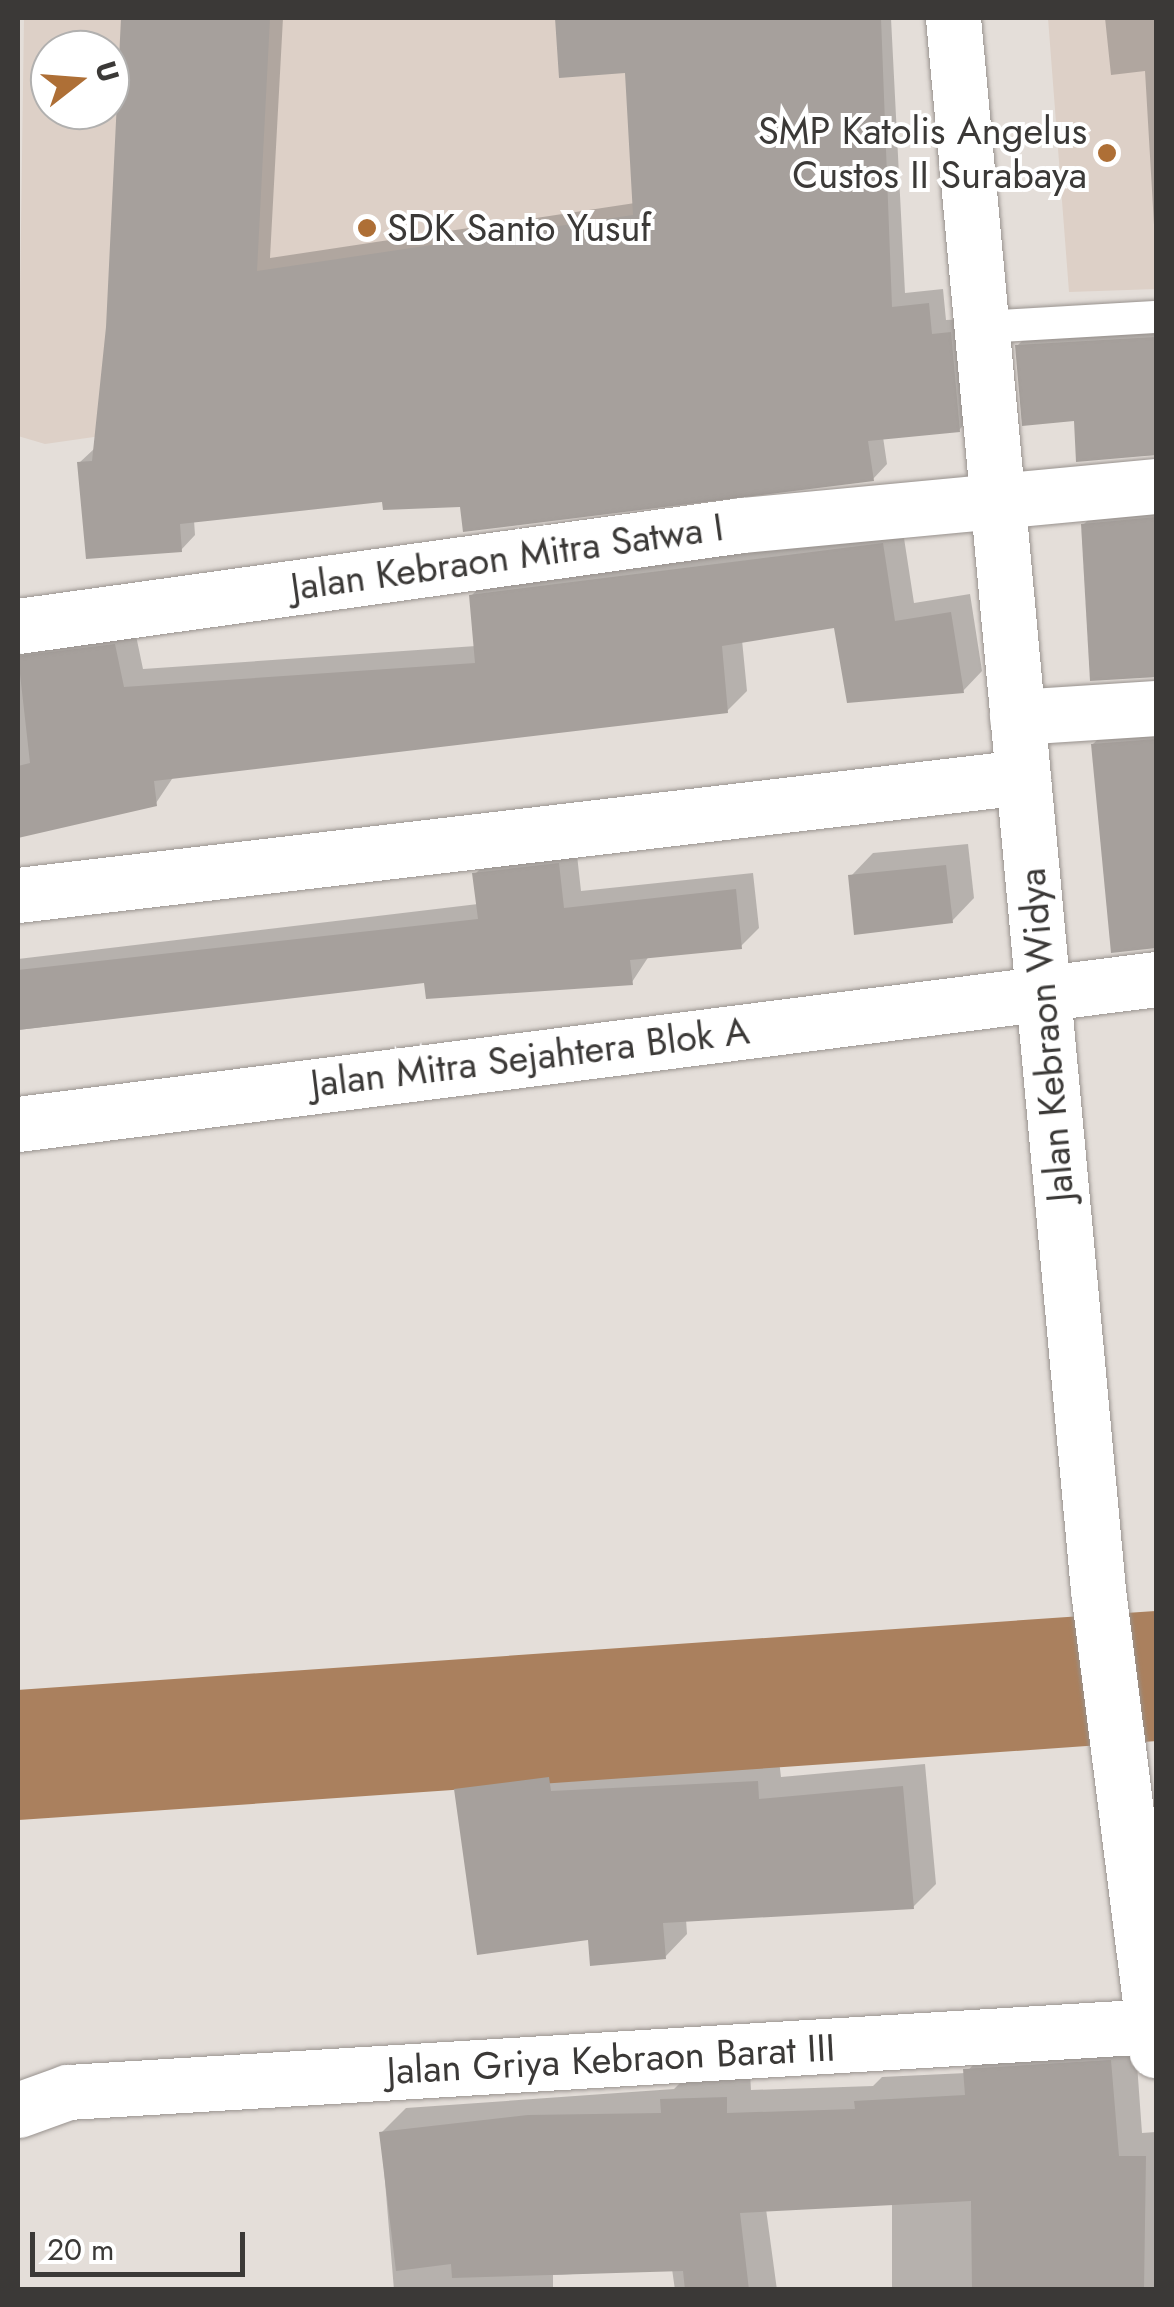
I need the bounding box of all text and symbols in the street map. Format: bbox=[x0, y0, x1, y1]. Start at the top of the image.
north arrow bbox=[30, 30, 130, 130]
text: U bbox=[85, 56, 130, 87]
place label: SMP Katolis Angelus Custos II Surabaya bbox=[758, 108, 1087, 198]
marker: SMP Katolis Angelus Custos II Surabaya bbox=[1096, 142, 1118, 164]
place label: SDK Santo Yusuf bbox=[387, 205, 651, 251]
marker: SDK Santo Yusuf bbox=[356, 217, 378, 239]
street label: Jalan Kebraon Mitra Satwa I bbox=[288, 504, 726, 610]
street label: Jalan Kebraon Widya bbox=[1009, 866, 1083, 1204]
street label: Jalan Mitra Sejahtera Blok A bbox=[308, 1007, 752, 1107]
street label: Jalan Griya Kebraon Barat III bbox=[386, 2024, 836, 2094]
scale bar bbox=[35, 2212, 250, 2274]
text: 20 m bbox=[47, 2228, 114, 2271]

